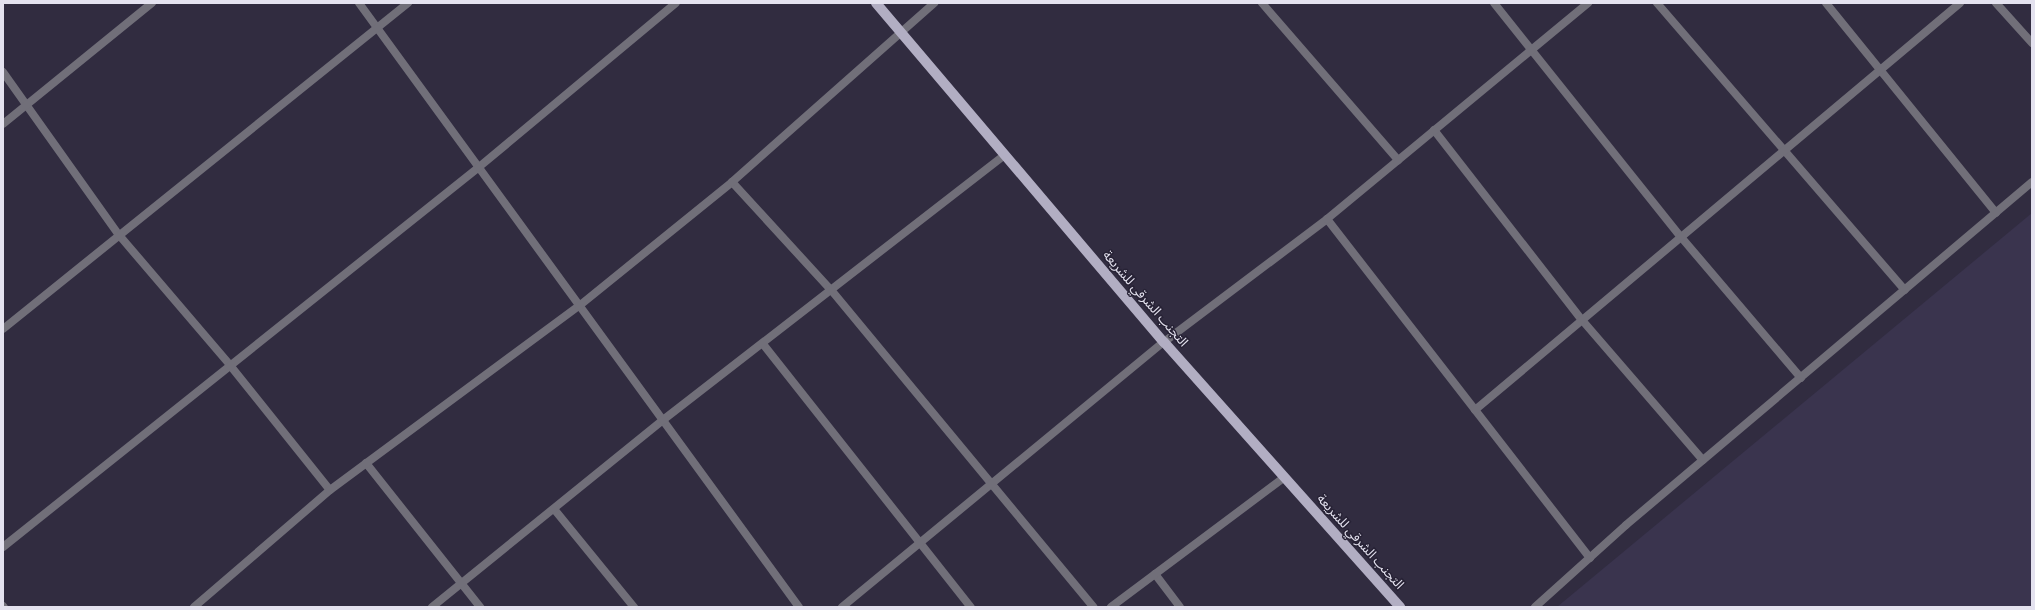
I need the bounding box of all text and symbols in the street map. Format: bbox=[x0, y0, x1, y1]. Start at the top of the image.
street label: التجنب الشرقي للشريعة bbox=[1099, 248, 1191, 350]
street label: التجنب الشرقي للشريعة bbox=[1313, 491, 1407, 593]

